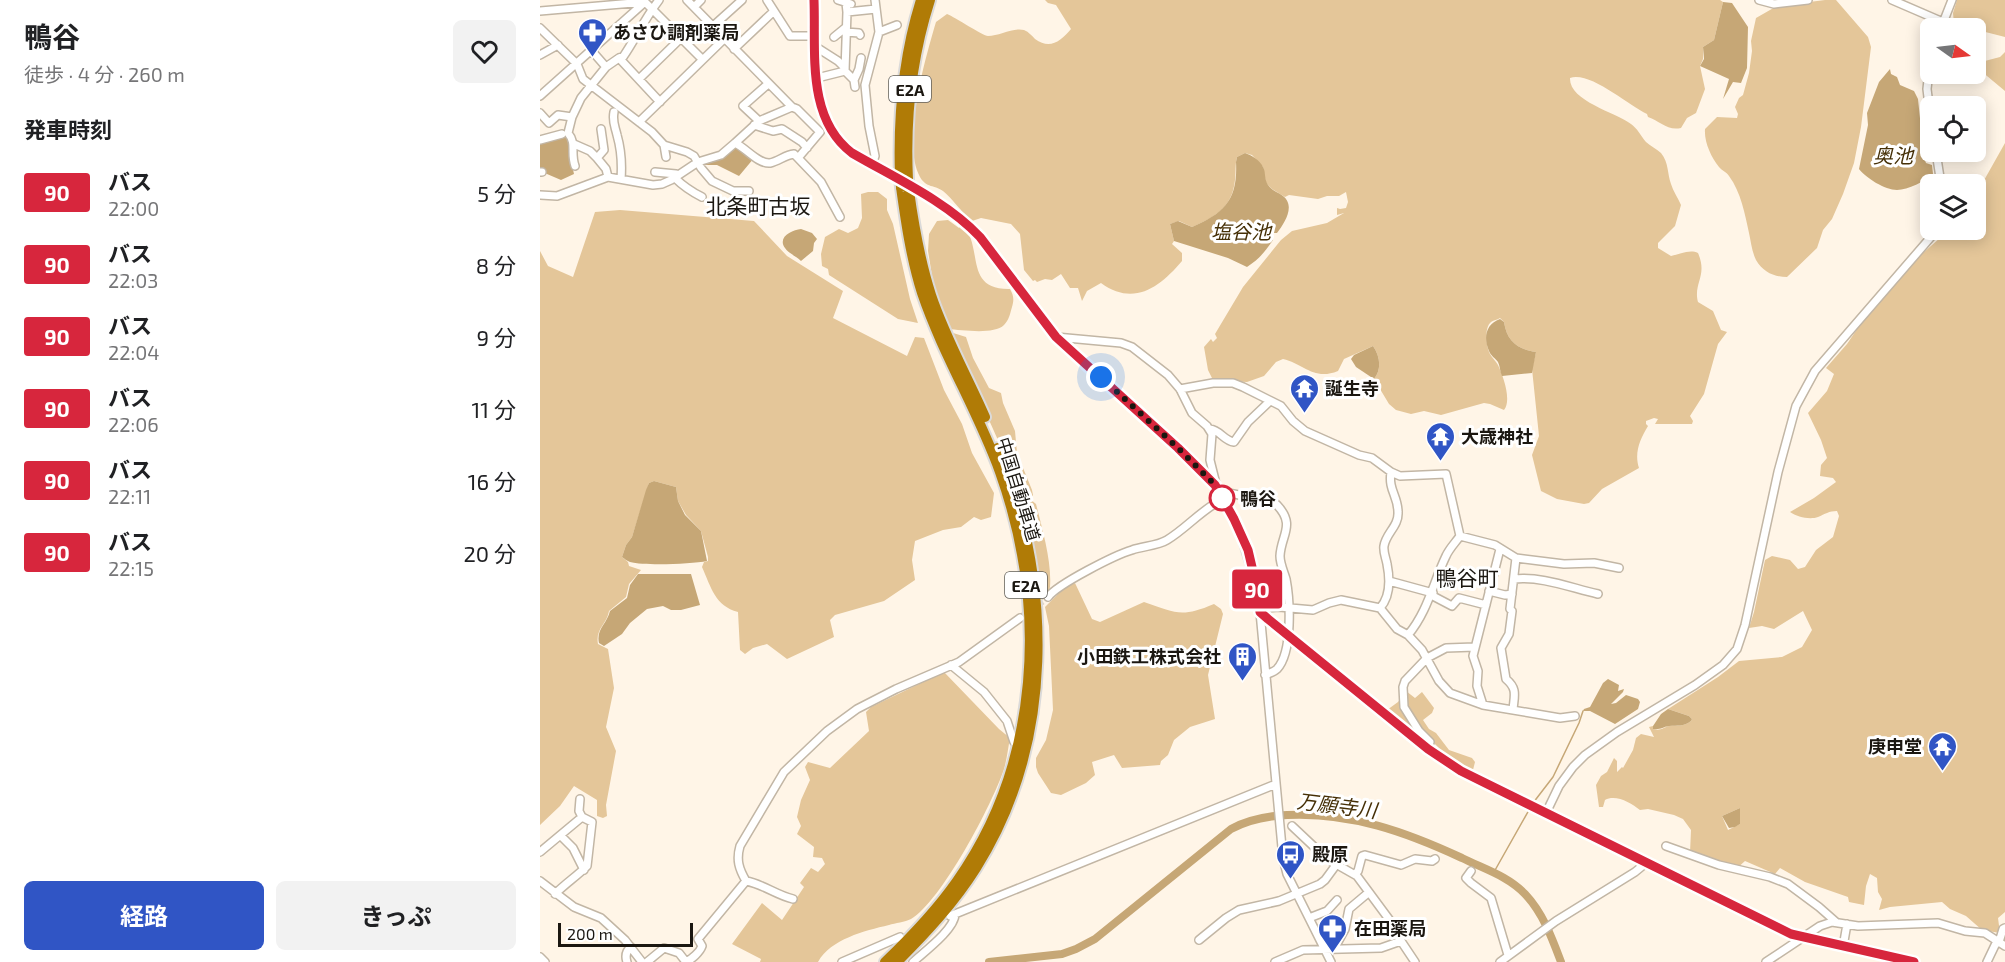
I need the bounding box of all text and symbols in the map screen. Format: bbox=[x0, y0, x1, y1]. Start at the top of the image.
pharmacy icon: あさひ調剤薬局 bbox=[576, 16, 608, 58]
north arrow bbox=[1920, 18, 1986, 84]
map controls bbox=[1920, 18, 1986, 240]
text: 鴨谷 bbox=[24, 19, 80, 53]
button: heart bbox=[453, 20, 516, 83]
place label: あさひ調剤薬局 bbox=[613, 21, 739, 43]
text: 徒歩 · 4 分 · 260 m bbox=[24, 62, 185, 86]
road number: E2A bbox=[889, 76, 931, 102]
button: locate bbox=[1920, 96, 1986, 162]
text: 発車時刻 bbox=[24, 116, 112, 142]
water label: 奥池 bbox=[1873, 143, 1915, 167]
text: バス bbox=[108, 168, 152, 194]
button: layers bbox=[1920, 174, 1986, 240]
text: 90 bbox=[44, 180, 70, 205]
text: 5 分 bbox=[477, 180, 516, 206]
district label: 北条町古坂 bbox=[706, 193, 811, 218]
text: 22:00 bbox=[108, 196, 159, 220]
water label: 塩谷池 bbox=[1211, 219, 1273, 243]
text: バス bbox=[108, 240, 152, 266]
text: 90 bbox=[44, 252, 70, 277]
text: 8 分 bbox=[476, 252, 516, 278]
text: 22:03 bbox=[108, 268, 158, 292]
text: バス bbox=[108, 312, 152, 338]
text: 90 bbox=[44, 324, 70, 349]
text: 9 分 bbox=[477, 324, 516, 350]
text: 22:04 bbox=[108, 340, 160, 364]
your location bbox=[1086, 362, 1116, 392]
temple icon: 誕生寺 bbox=[1288, 372, 1320, 414]
place label: 誕生寺 bbox=[1325, 377, 1379, 399]
text: バス bbox=[108, 384, 152, 410]
text: 90 bbox=[44, 396, 70, 421]
text: 11 分 bbox=[472, 396, 516, 422]
text: 22:06 bbox=[108, 412, 159, 436]
temple icon: 大歳神社 bbox=[1424, 420, 1456, 462]
place label: 大歳神社 bbox=[1461, 425, 1533, 447]
street label: 中国自動車道 bbox=[993, 434, 1045, 544]
text: バス bbox=[108, 456, 152, 482]
text: 90 bbox=[44, 468, 70, 493]
text: 16 分 bbox=[468, 468, 516, 494]
text: 22:11 bbox=[108, 484, 151, 508]
marker: 鴨谷 bbox=[1209, 485, 1235, 511]
place label: 鴨谷 bbox=[1240, 487, 1276, 509]
text: バス bbox=[108, 528, 152, 554]
text: 90 bbox=[44, 540, 70, 565]
text: 20 分 bbox=[463, 540, 516, 566]
text: 22:15 bbox=[108, 556, 154, 580]
district label: 鴨谷町 bbox=[1436, 565, 1499, 590]
line badge: 90 bbox=[1230, 570, 1284, 608]
road number: E2A bbox=[1005, 572, 1047, 598]
text: 90 bbox=[1244, 577, 1270, 602]
building icon: 小田鉄工株式会社 bbox=[1226, 640, 1258, 682]
place label: 小田鉄工株式会社 bbox=[1077, 645, 1221, 667]
temple icon: 庚申堂 bbox=[1927, 730, 1959, 772]
place label: 庚申堂 bbox=[1868, 735, 1922, 757]
water label: 万願寺川 bbox=[1296, 788, 1380, 822]
bus stop icon: 殿原 bbox=[1275, 838, 1307, 880]
place label: 殿原 bbox=[1312, 843, 1348, 865]
button: 経路 bbox=[24, 881, 264, 950]
button: きっぷ bbox=[276, 881, 516, 950]
pharmacy icon: 在田薬局 bbox=[1317, 912, 1349, 954]
place label: 在田薬局 bbox=[1354, 917, 1426, 939]
scale bar bbox=[558, 920, 693, 948]
text: 200 m bbox=[567, 924, 613, 943]

